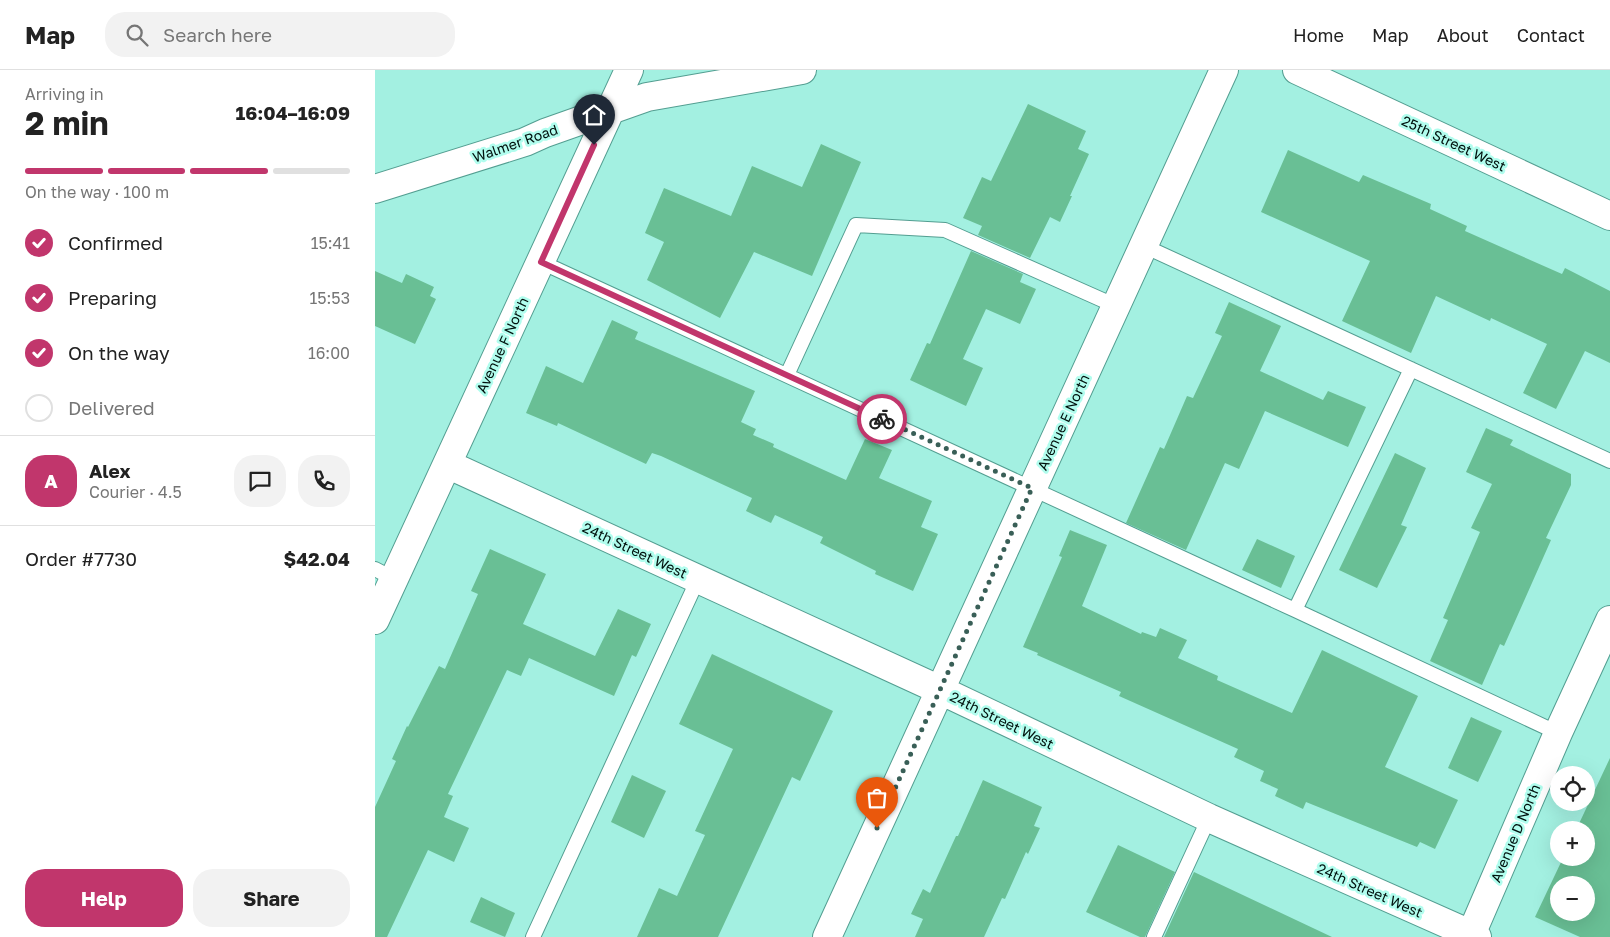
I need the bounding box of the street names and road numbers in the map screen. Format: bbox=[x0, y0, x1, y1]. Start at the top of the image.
street label: 25th Street West bbox=[1399, 111, 1509, 175]
street label: Walmer Road bbox=[470, 120, 560, 166]
street label: Avenue F North bbox=[472, 294, 532, 396]
street label: Avenue E North bbox=[1033, 371, 1093, 473]
street label: 24th Street West bbox=[580, 518, 690, 582]
street label: 24th Street West bbox=[947, 688, 1057, 752]
street label: Avenue D North bbox=[1487, 781, 1543, 885]
street label: 24th Street West bbox=[1315, 859, 1425, 921]

